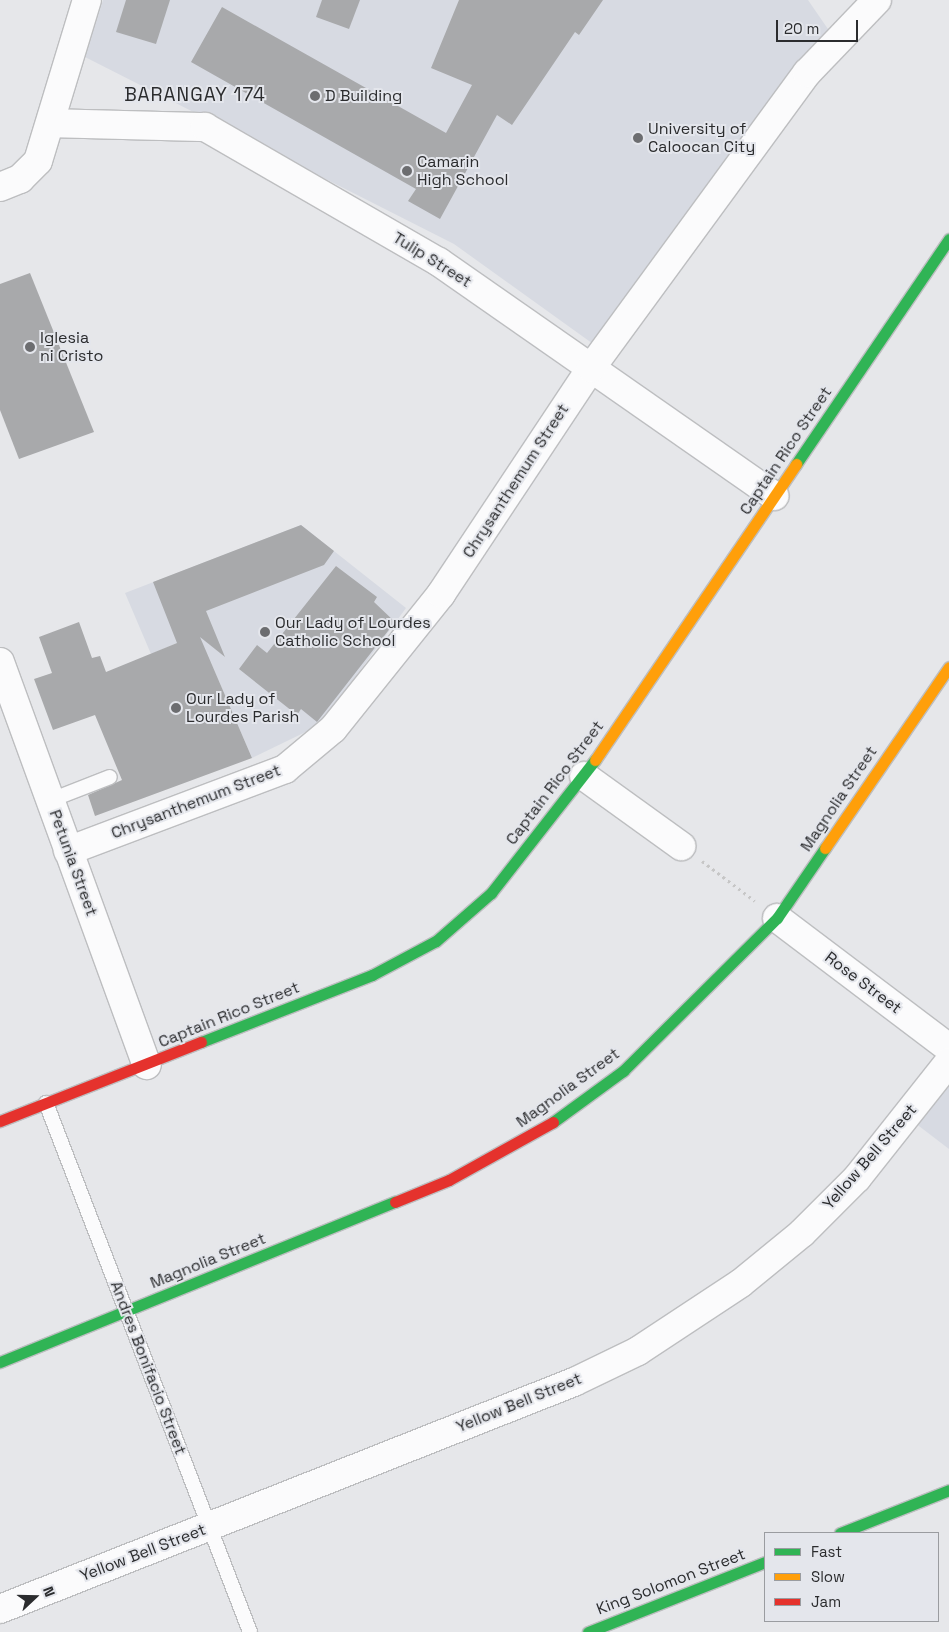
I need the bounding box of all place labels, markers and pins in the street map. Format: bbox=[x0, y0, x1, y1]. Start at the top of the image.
place label: D Building bbox=[325, 86, 402, 106]
marker: D Building bbox=[309, 90, 321, 102]
place label: University of Caloocan City bbox=[648, 119, 755, 157]
marker: University of Caloocan City bbox=[632, 132, 644, 144]
place label: Camarin High School bbox=[417, 152, 508, 190]
marker: Camarin High School bbox=[401, 165, 413, 177]
place label: Iglesia ni Cristo bbox=[40, 328, 103, 366]
marker: Iglesia ni Cristo bbox=[24, 341, 36, 353]
place label: Our Lady of Lourdes Catholic School bbox=[275, 613, 431, 651]
marker: Our Lady of Lourdes Catholic School bbox=[259, 626, 271, 638]
place label: Our Lady of Lourdes Parish bbox=[186, 689, 299, 727]
marker: Our Lady of Lourdes Parish bbox=[170, 702, 182, 714]

